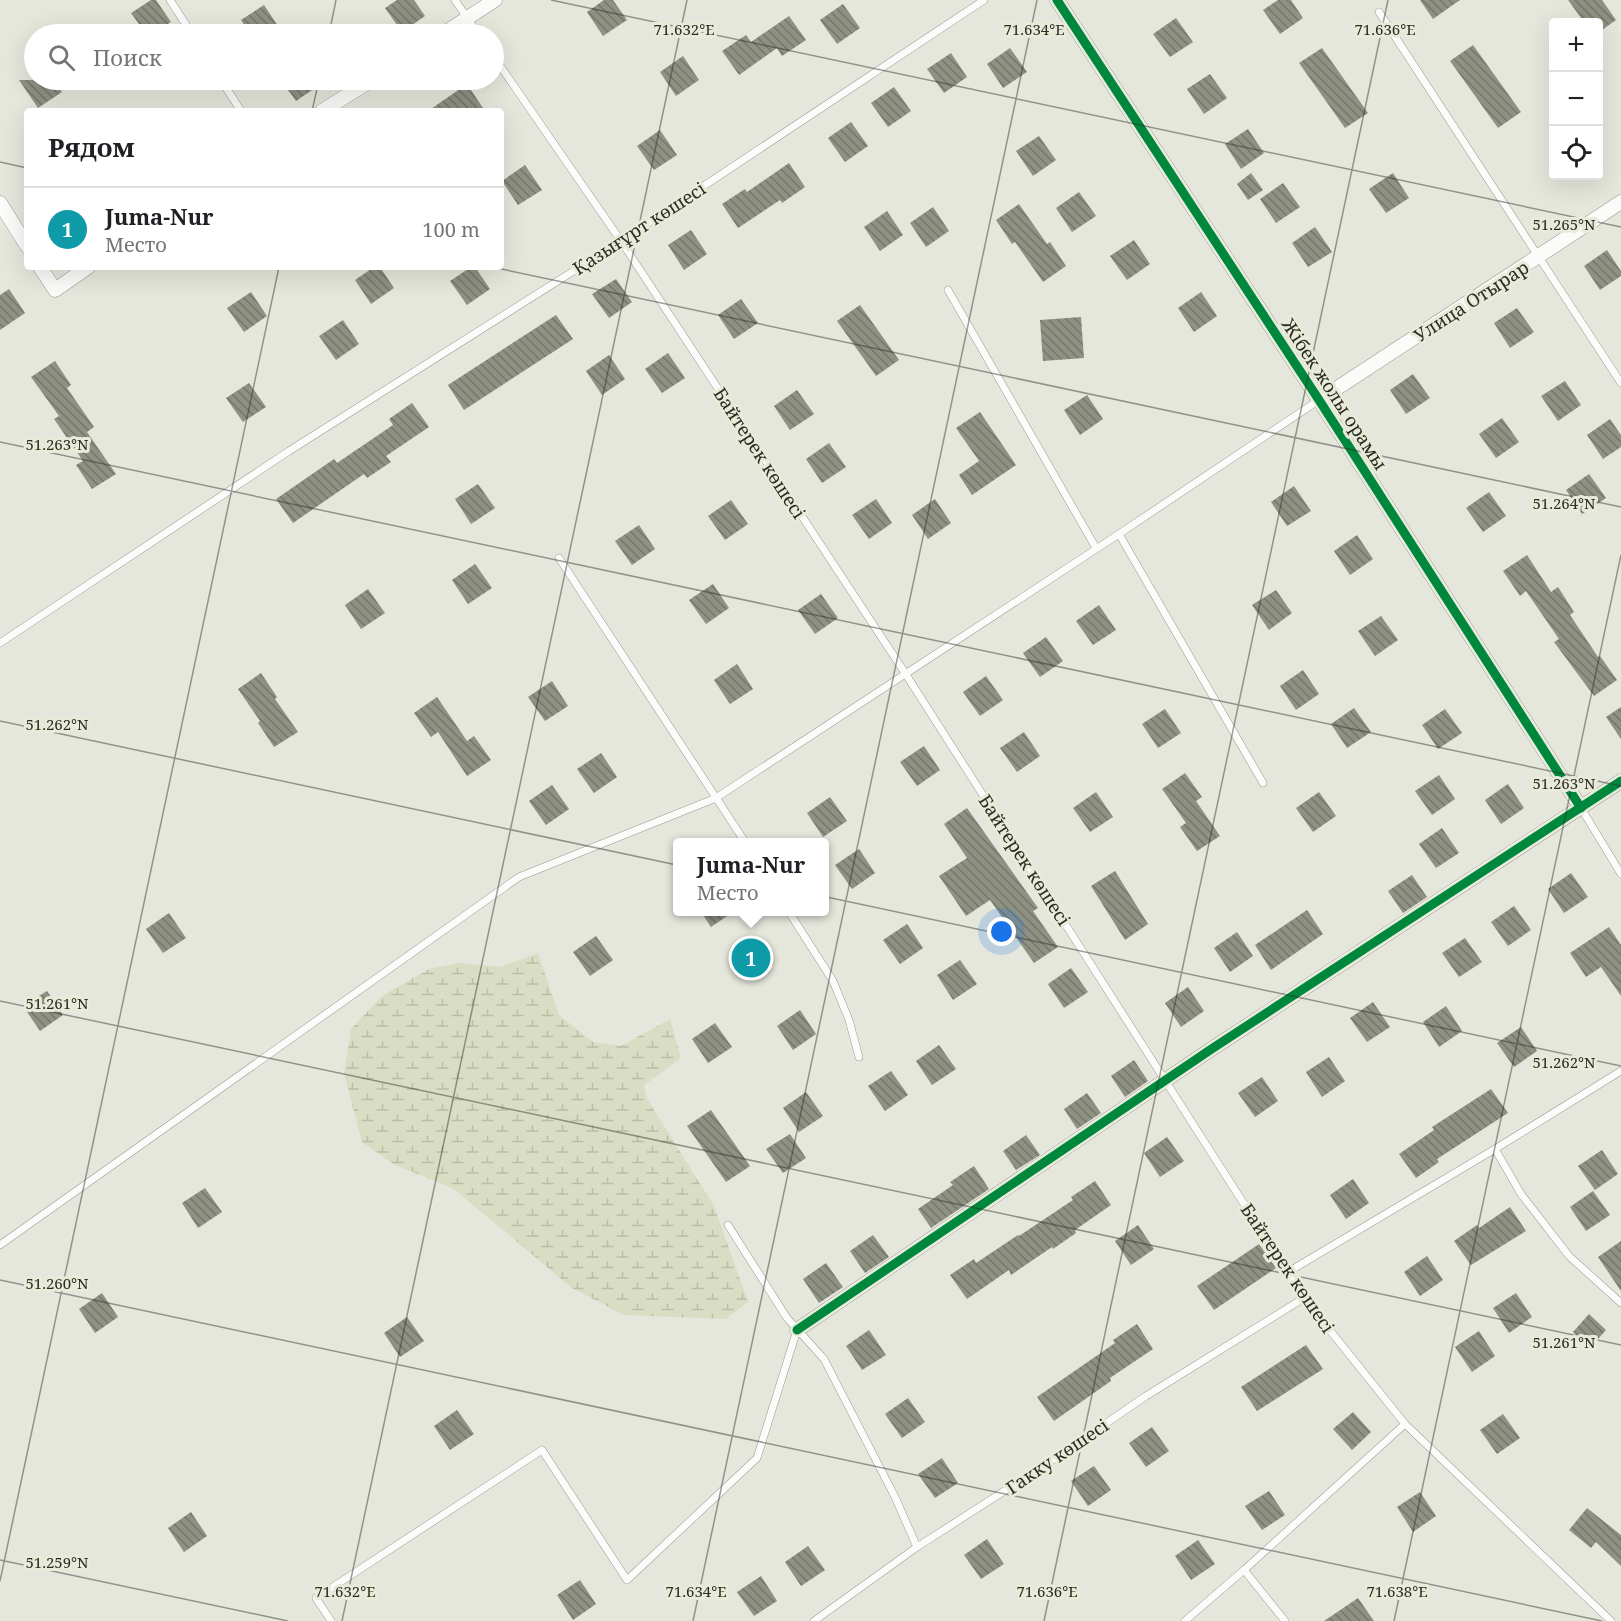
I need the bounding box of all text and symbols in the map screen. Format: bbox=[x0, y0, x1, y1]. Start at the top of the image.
map controls bbox=[1549, 18, 1603, 180]
button: + bbox=[1549, 18, 1603, 72]
text: 71.632°E bbox=[653, 19, 715, 39]
text: 71.634°E bbox=[1003, 19, 1065, 39]
text: 71.636°E bbox=[1354, 19, 1416, 39]
search box bbox=[24, 24, 504, 90]
icon: search bbox=[45, 41, 78, 74]
text: Поиск bbox=[93, 42, 162, 72]
button: − bbox=[1549, 72, 1603, 126]
button: locate bbox=[1549, 126, 1603, 180]
text: Рядом bbox=[48, 129, 135, 165]
street label: Қазығұрт көшесі bbox=[568, 176, 710, 280]
text: Juma-Nur bbox=[105, 201, 214, 231]
text: 51.265°N bbox=[1532, 214, 1596, 234]
text: 1 bbox=[62, 216, 73, 243]
text: 100 m bbox=[422, 216, 480, 243]
text: Место bbox=[105, 231, 167, 258]
street label: Улица Отырар bbox=[1409, 255, 1533, 347]
street label: Жібек жолы орамы bbox=[1276, 313, 1393, 475]
street label: Байтерек көшесі bbox=[709, 383, 811, 523]
text: 51.263°N bbox=[25, 434, 89, 454]
text: 51.264°N bbox=[1532, 493, 1596, 513]
text: 51.262°N bbox=[25, 714, 89, 734]
text: 51.263°N bbox=[1532, 773, 1596, 793]
street label: Байтерек көшесі bbox=[974, 790, 1076, 930]
popup bbox=[673, 838, 829, 916]
text: Juma-Nur bbox=[697, 849, 805, 879]
text: Место bbox=[697, 879, 759, 906]
your location bbox=[987, 917, 1016, 946]
pin: 1 bbox=[732, 936, 771, 980]
text: 51.261°N bbox=[25, 993, 89, 1013]
text: 51.262°N bbox=[1532, 1052, 1596, 1072]
street label: Байтерек көшесі bbox=[1236, 1198, 1340, 1338]
text: 51.260°N bbox=[25, 1273, 89, 1293]
text: 51.261°N bbox=[1532, 1332, 1596, 1352]
street label: Гакку көшесі bbox=[1001, 1413, 1113, 1499]
text: 51.259°N bbox=[25, 1552, 89, 1572]
text: 71.632°E bbox=[314, 1581, 376, 1601]
text: 71.634°E bbox=[665, 1581, 727, 1601]
text: 71.636°E bbox=[1016, 1581, 1078, 1601]
text: 71.638°E bbox=[1366, 1581, 1428, 1601]

